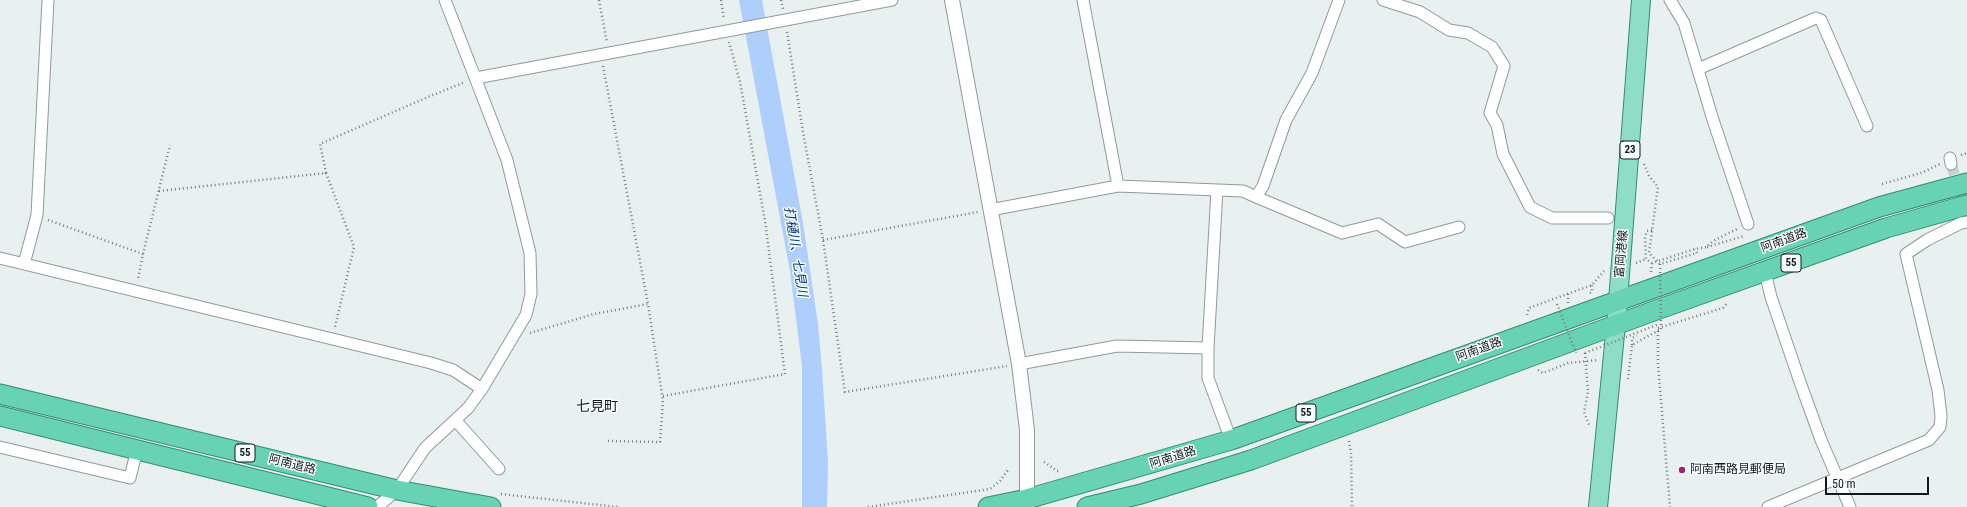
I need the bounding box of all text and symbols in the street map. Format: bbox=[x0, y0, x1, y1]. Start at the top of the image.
road number: 23 bbox=[1620, 141, 1640, 159]
water label: 打樋川、七見川 bbox=[780, 206, 810, 298]
street label: 阿南道路 bbox=[1759, 226, 1809, 256]
street label: 富岡港線 bbox=[1613, 229, 1631, 279]
road number: 55 bbox=[1781, 254, 1801, 272]
street label: 阿南道路 bbox=[1454, 335, 1504, 365]
district label: 七見町 bbox=[576, 399, 618, 415]
road number: 55 bbox=[1296, 404, 1316, 422]
road number: 55 bbox=[235, 444, 255, 462]
street label: 阿南道路 bbox=[1148, 444, 1198, 472]
street label: 阿南道路 bbox=[267, 452, 317, 478]
place label: 阿南西路見郵便局 bbox=[1690, 463, 1786, 477]
marker: 阿南西路見郵便局 bbox=[1677, 465, 1687, 475]
scale bar bbox=[1827, 469, 1931, 495]
text: 50 m bbox=[1832, 477, 1856, 491]

